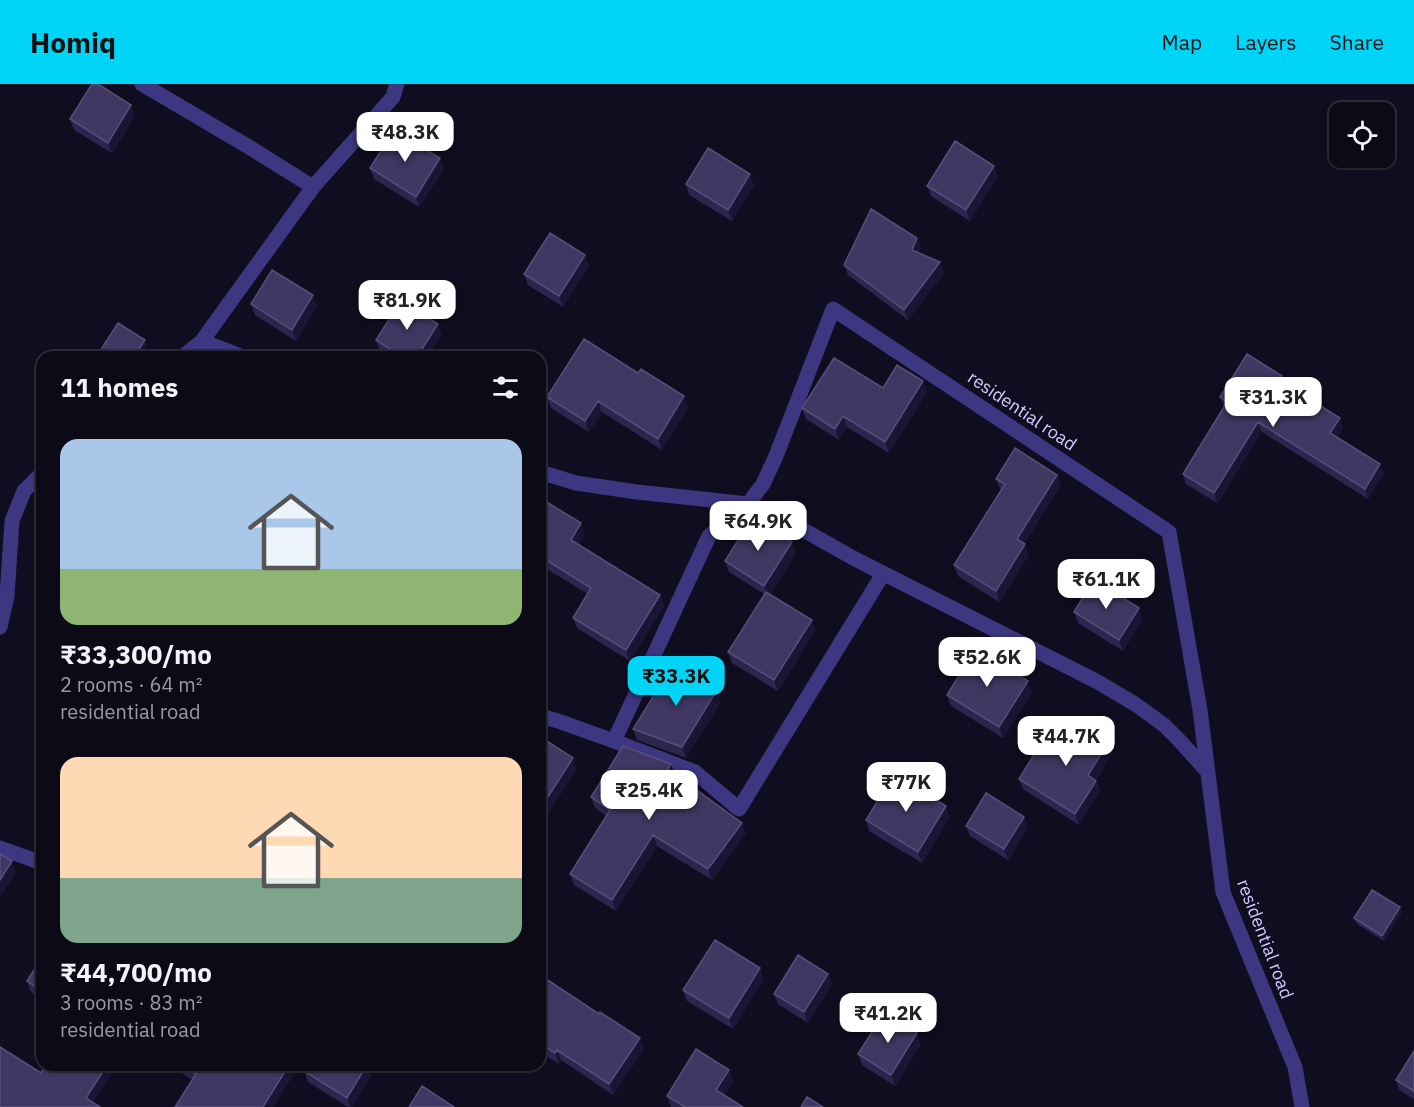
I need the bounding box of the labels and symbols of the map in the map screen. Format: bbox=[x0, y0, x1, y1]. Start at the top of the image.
pin: ₹48.3K bbox=[356, 112, 454, 163]
pin: ₹81.9K bbox=[358, 280, 456, 331]
street label: residential road bbox=[963, 366, 1081, 455]
pin: ₹31.3K bbox=[1224, 377, 1322, 428]
pin: ₹64.9K bbox=[709, 501, 807, 552]
pin: ₹61.1K bbox=[1057, 559, 1155, 610]
pin: ₹52.6K bbox=[938, 637, 1036, 688]
pin: ₹33.3K bbox=[627, 656, 725, 707]
pin: ₹44.7K bbox=[1017, 716, 1115, 767]
pin: ₹77K bbox=[870, 762, 942, 813]
pin: ₹25.4K bbox=[600, 770, 698, 821]
street label: residential road bbox=[1232, 876, 1299, 1002]
pin: ₹41.2K bbox=[839, 993, 937, 1044]

